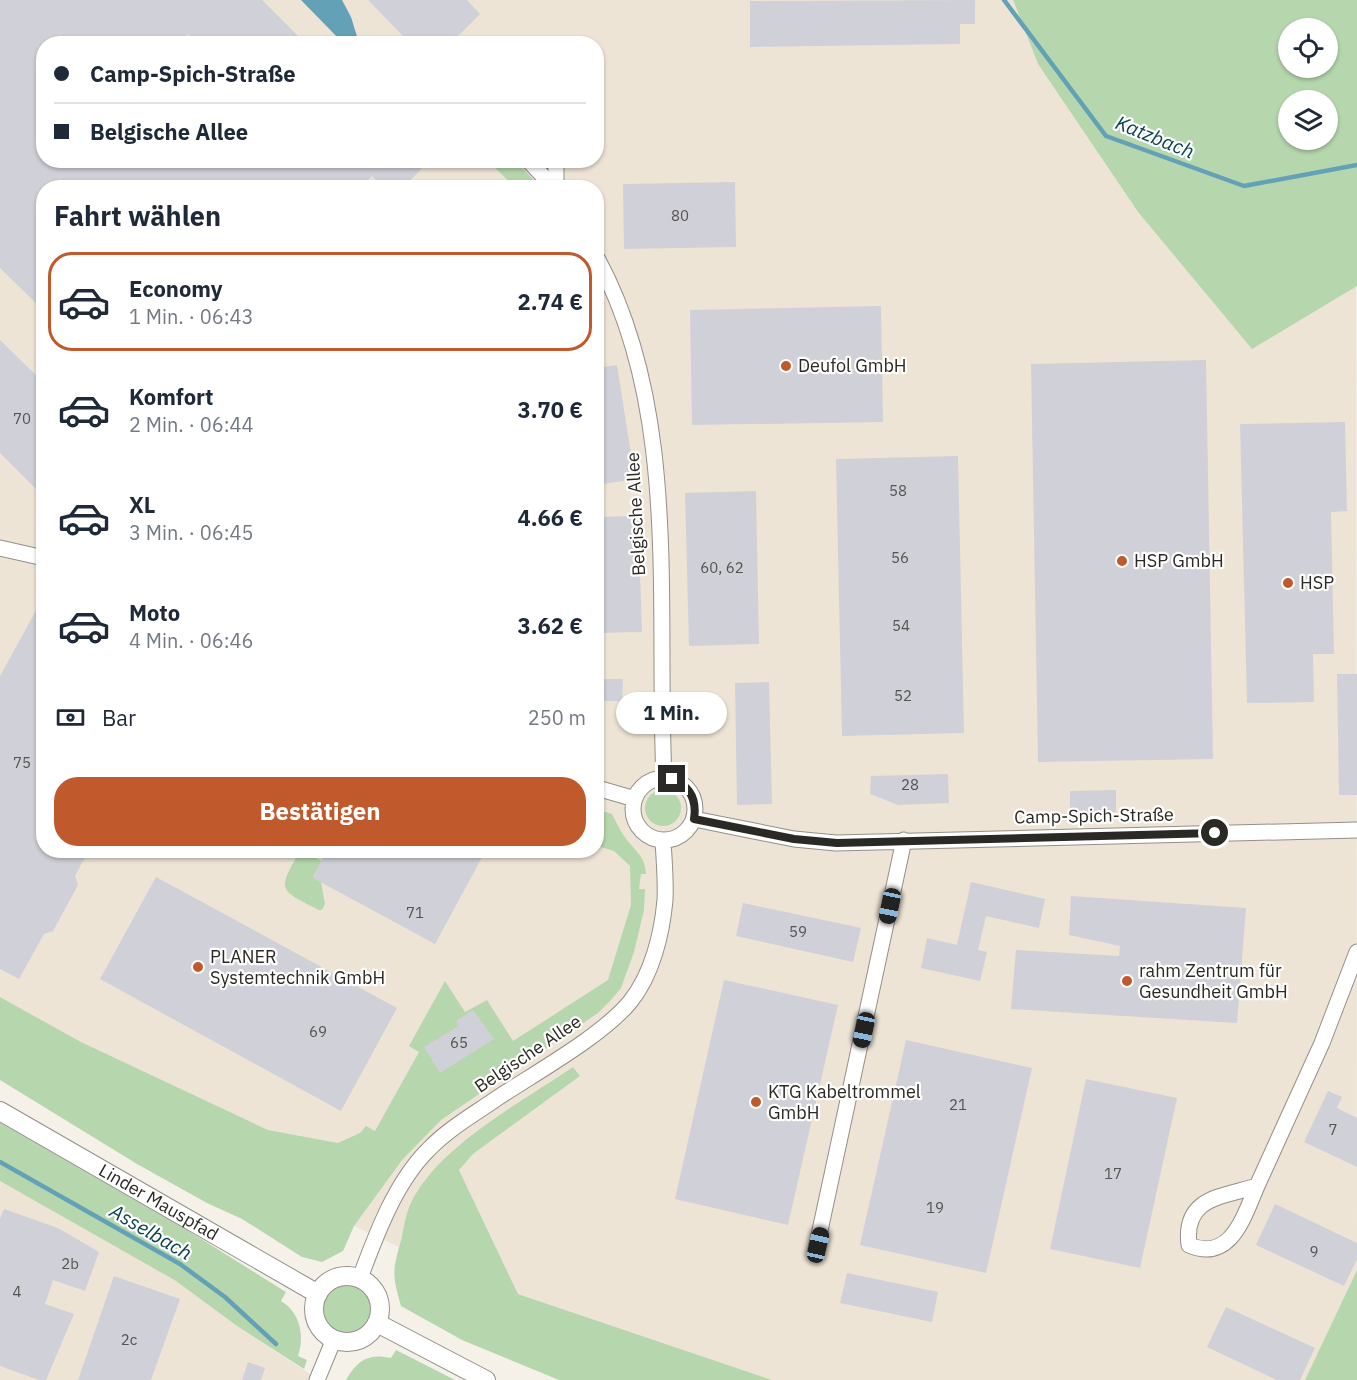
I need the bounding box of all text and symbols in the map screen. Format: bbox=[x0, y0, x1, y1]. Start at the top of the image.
map controls bbox=[1278, 18, 1338, 150]
button: locate bbox=[1278, 18, 1338, 78]
text: Camp-Spich-Straße bbox=[90, 59, 296, 88]
button: layers bbox=[1278, 90, 1338, 150]
water label: Katzbach bbox=[1112, 109, 1199, 165]
text: Belgische Allee bbox=[90, 117, 248, 146]
text: Fahrt wählen bbox=[54, 198, 221, 233]
house number: 80 bbox=[671, 206, 689, 225]
text: Economy bbox=[129, 274, 223, 303]
icon: car bbox=[57, 275, 111, 329]
text: 2.74 € bbox=[518, 287, 583, 316]
text: 1 Min. · 06:43 bbox=[129, 303, 254, 330]
place label: Deufol GmbH bbox=[798, 354, 907, 377]
marker: Deufol GmbH bbox=[779, 359, 793, 373]
text: Komfort bbox=[129, 382, 214, 411]
icon: car bbox=[57, 383, 111, 437]
text: 3.70 € bbox=[518, 395, 583, 424]
house number: 70 bbox=[13, 409, 31, 428]
text: 2 Min. · 06:44 bbox=[129, 411, 254, 438]
street label: Belgische Allee bbox=[621, 452, 650, 576]
house number: 58 bbox=[889, 481, 907, 500]
text: XL bbox=[129, 490, 155, 519]
icon: car bbox=[57, 491, 111, 545]
text: 4.66 € bbox=[518, 503, 583, 532]
text: 3 Min. · 06:45 bbox=[129, 519, 254, 546]
house number: 56 bbox=[891, 548, 909, 567]
place label: HSP GmbH bbox=[1134, 549, 1224, 572]
marker: HSP GmbH bbox=[1115, 554, 1129, 568]
house number: 60, 62 bbox=[700, 558, 744, 577]
place label: HSP bbox=[1300, 571, 1334, 594]
marker: HSP bbox=[1281, 576, 1295, 590]
text: Moto bbox=[129, 598, 180, 627]
icon: car bbox=[57, 599, 111, 653]
text: 3.62 € bbox=[518, 611, 583, 640]
house number: 54 bbox=[892, 616, 910, 635]
text: 4 Min. · 06:46 bbox=[129, 627, 254, 654]
house number: 52 bbox=[894, 686, 912, 705]
callout: 1 Min. bbox=[616, 692, 728, 734]
text: 1 Min. bbox=[643, 699, 700, 726]
icon: cash bbox=[54, 701, 87, 734]
text: Bar bbox=[102, 703, 136, 732]
text: 250 m bbox=[528, 704, 586, 731]
house number: 75 bbox=[13, 753, 31, 772]
route end bbox=[658, 765, 685, 792]
house number: 28 bbox=[901, 775, 919, 794]
button: Bestätigen bbox=[54, 777, 586, 846]
street label: Camp-Spich-Straße bbox=[1014, 803, 1174, 828]
route start bbox=[1201, 819, 1228, 846]
car bbox=[877, 887, 903, 925]
house number: 71 bbox=[406, 903, 424, 922]
house number: 59 bbox=[789, 922, 807, 941]
place label: PLANER Systemtechnik GmbH bbox=[210, 945, 385, 989]
place label: rahm Zentrum für Gesundheit GmbH bbox=[1139, 959, 1288, 1003]
marker: PLANER Systemtechnik GmbH bbox=[191, 960, 205, 974]
marker: rahm Zentrum für Gesundheit GmbH bbox=[1120, 974, 1134, 988]
street label: Belgische Allee bbox=[470, 1009, 586, 1098]
car bbox=[851, 1011, 877, 1049]
house number: 69 bbox=[309, 1022, 327, 1041]
house number: 65 bbox=[450, 1033, 468, 1052]
place label: KTG Kabeltrommel GmbH bbox=[768, 1080, 921, 1124]
marker: KTG Kabeltrommel GmbH bbox=[749, 1095, 763, 1109]
house number: 21 bbox=[949, 1095, 967, 1114]
house number: 7 bbox=[1328, 1120, 1338, 1139]
street label: Linder Mauspfad bbox=[95, 1158, 223, 1245]
house number: 17 bbox=[1104, 1164, 1122, 1183]
water label: Asselbach bbox=[104, 1197, 197, 1266]
house number: 19 bbox=[926, 1198, 944, 1217]
car bbox=[805, 1225, 831, 1265]
house number: 9 bbox=[1309, 1242, 1319, 1261]
house number: 2b bbox=[61, 1254, 79, 1273]
house number: 4 bbox=[12, 1282, 22, 1301]
house number: 2c bbox=[121, 1330, 138, 1349]

